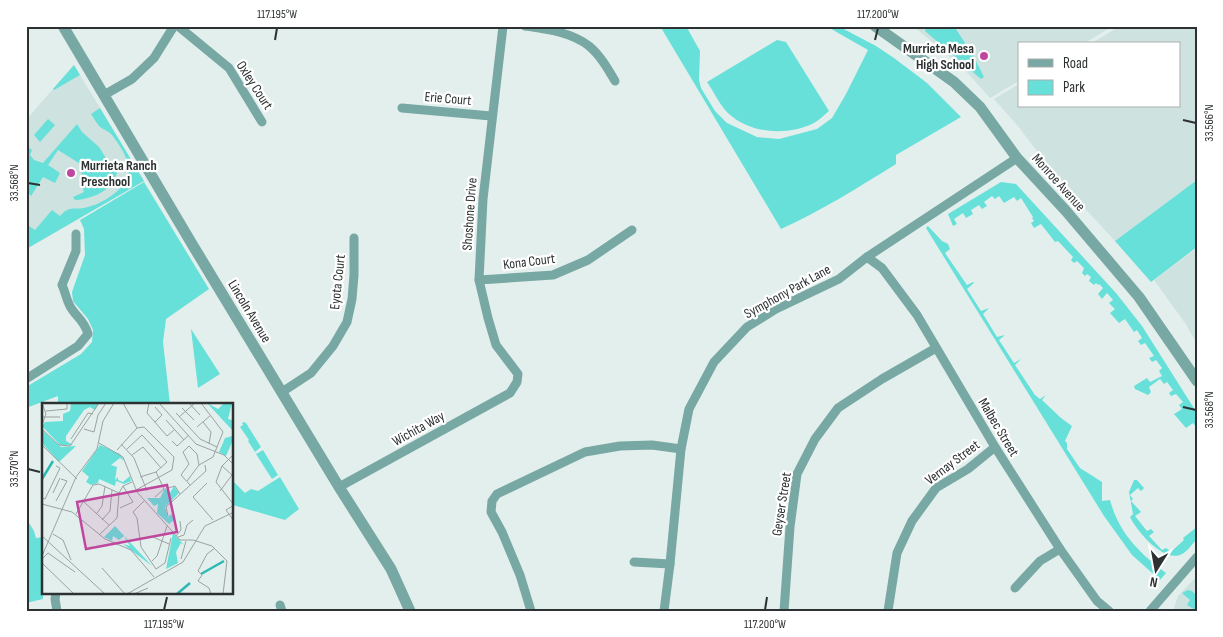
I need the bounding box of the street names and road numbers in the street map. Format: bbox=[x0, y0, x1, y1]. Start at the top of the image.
street label: Oxley Court bbox=[233, 58, 277, 113]
street label: Erie Court bbox=[424, 88, 472, 109]
street label: Monroe Avenue bbox=[1028, 150, 1089, 215]
street label: Shoshone Drive bbox=[458, 177, 481, 251]
street label: Kona Court bbox=[502, 250, 556, 273]
street label: Eyota Court bbox=[326, 254, 349, 311]
street label: Symphony Park Lane bbox=[741, 261, 834, 322]
street label: Lincoln Avenue bbox=[224, 277, 275, 346]
street label: Malbec Street bbox=[975, 395, 1023, 460]
street label: Wichita Way bbox=[389, 407, 448, 450]
street label: Vernay Street bbox=[922, 436, 983, 488]
street label: Geyser Street bbox=[768, 471, 795, 537]

